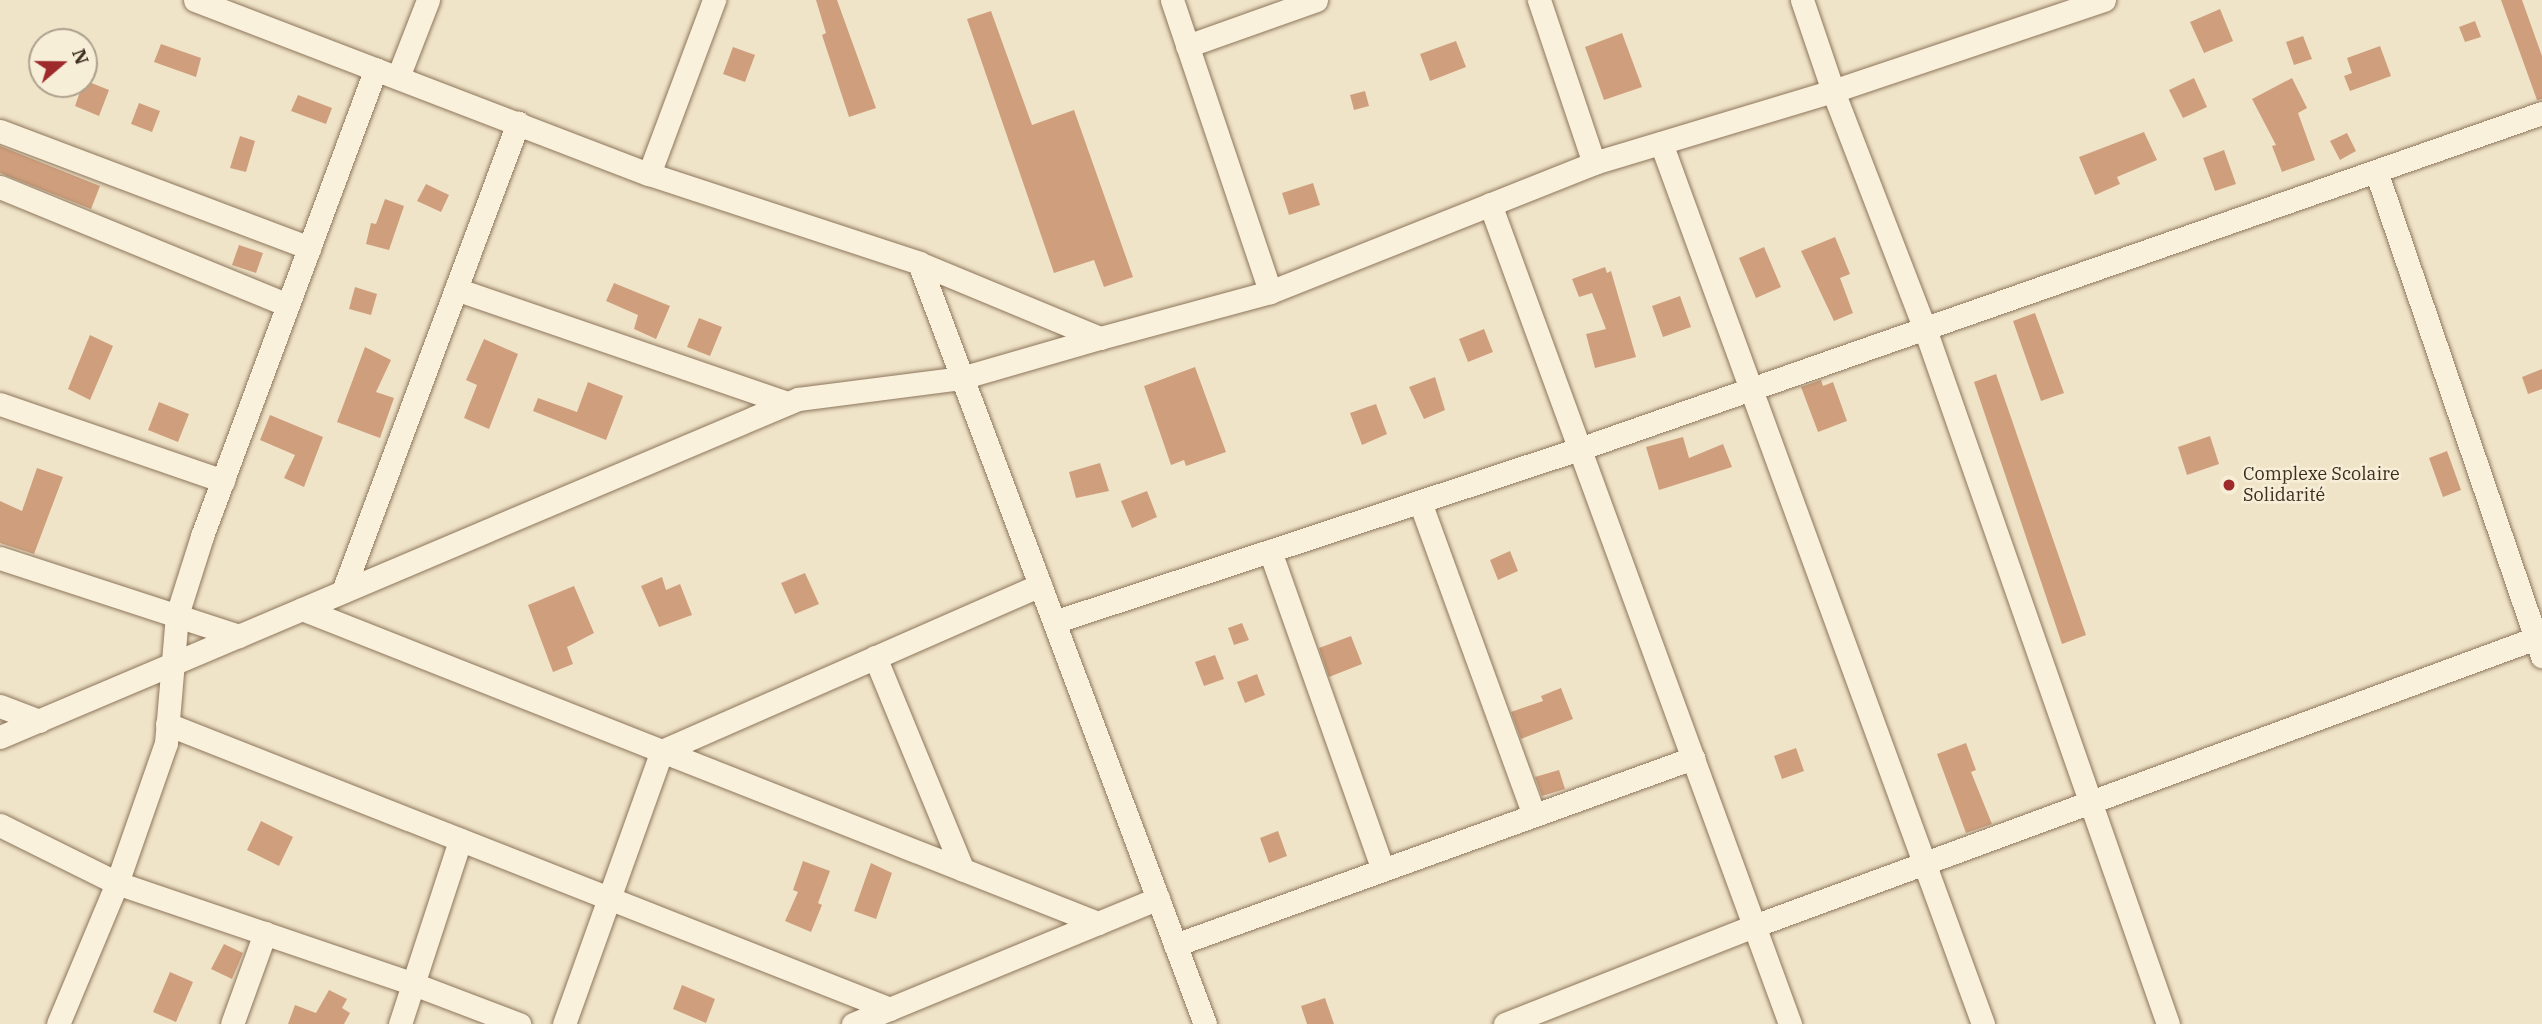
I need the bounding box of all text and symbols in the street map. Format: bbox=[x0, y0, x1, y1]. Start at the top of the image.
north arrow bbox=[28, 28, 98, 98]
text: N bbox=[67, 45, 95, 68]
place label: Complexe Scolaire Solidarité bbox=[2243, 464, 2400, 506]
marker: Complexe Scolaire Solidarité bbox=[2221, 477, 2237, 493]

